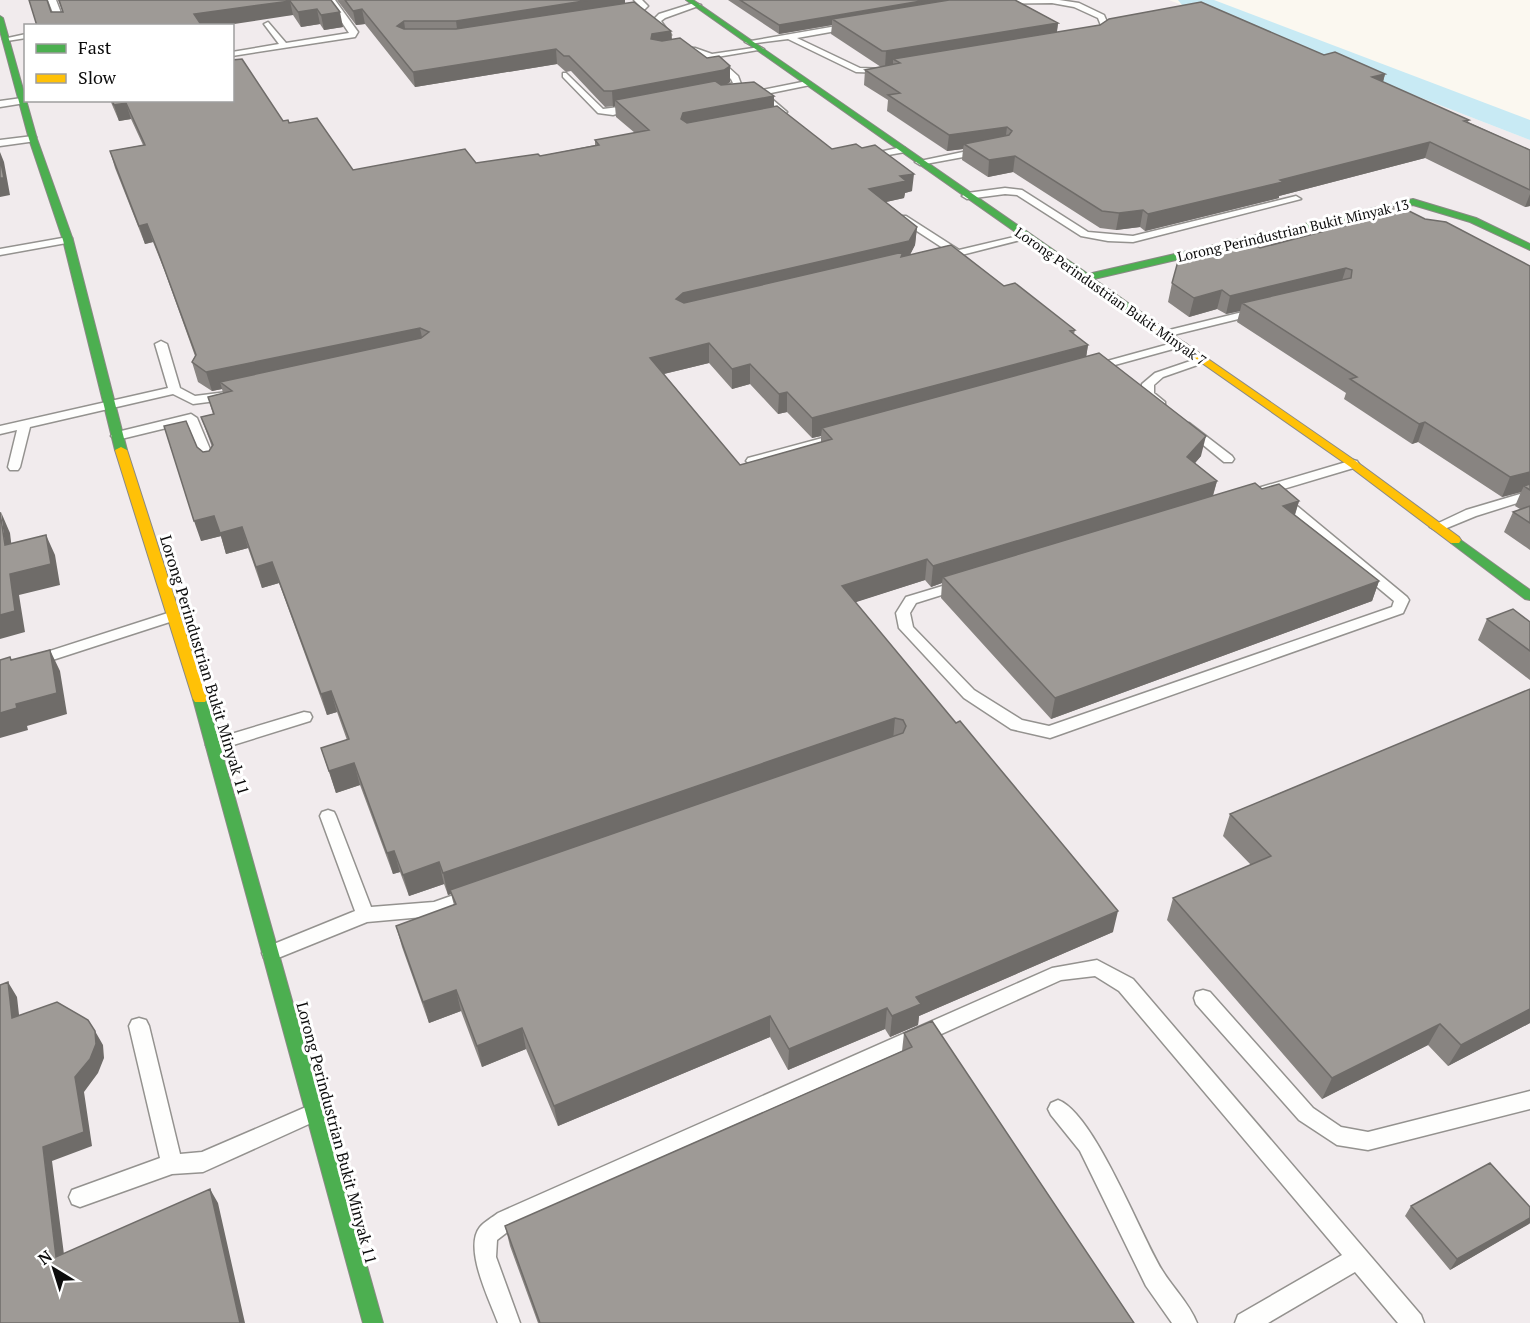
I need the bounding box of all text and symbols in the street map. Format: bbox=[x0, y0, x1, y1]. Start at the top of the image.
legend bbox=[24, 24, 234, 102]
text: Fast bbox=[78, 35, 112, 59]
text: Slow bbox=[78, 65, 117, 89]
street label: Lorong Perindustrian Bukit Minyak 13 bbox=[1175, 194, 1411, 266]
street label: Lorong Perindustrian Bukit Minyak 7 bbox=[1012, 222, 1210, 370]
street label: Lorong Perindustrian Bukit Minyak 11 bbox=[155, 532, 255, 798]
street label: Lorong Perindustrian Bukit Minyak 11 bbox=[291, 999, 383, 1267]
north arrow bbox=[24, 1239, 84, 1299]
text: N bbox=[33, 1245, 56, 1270]

